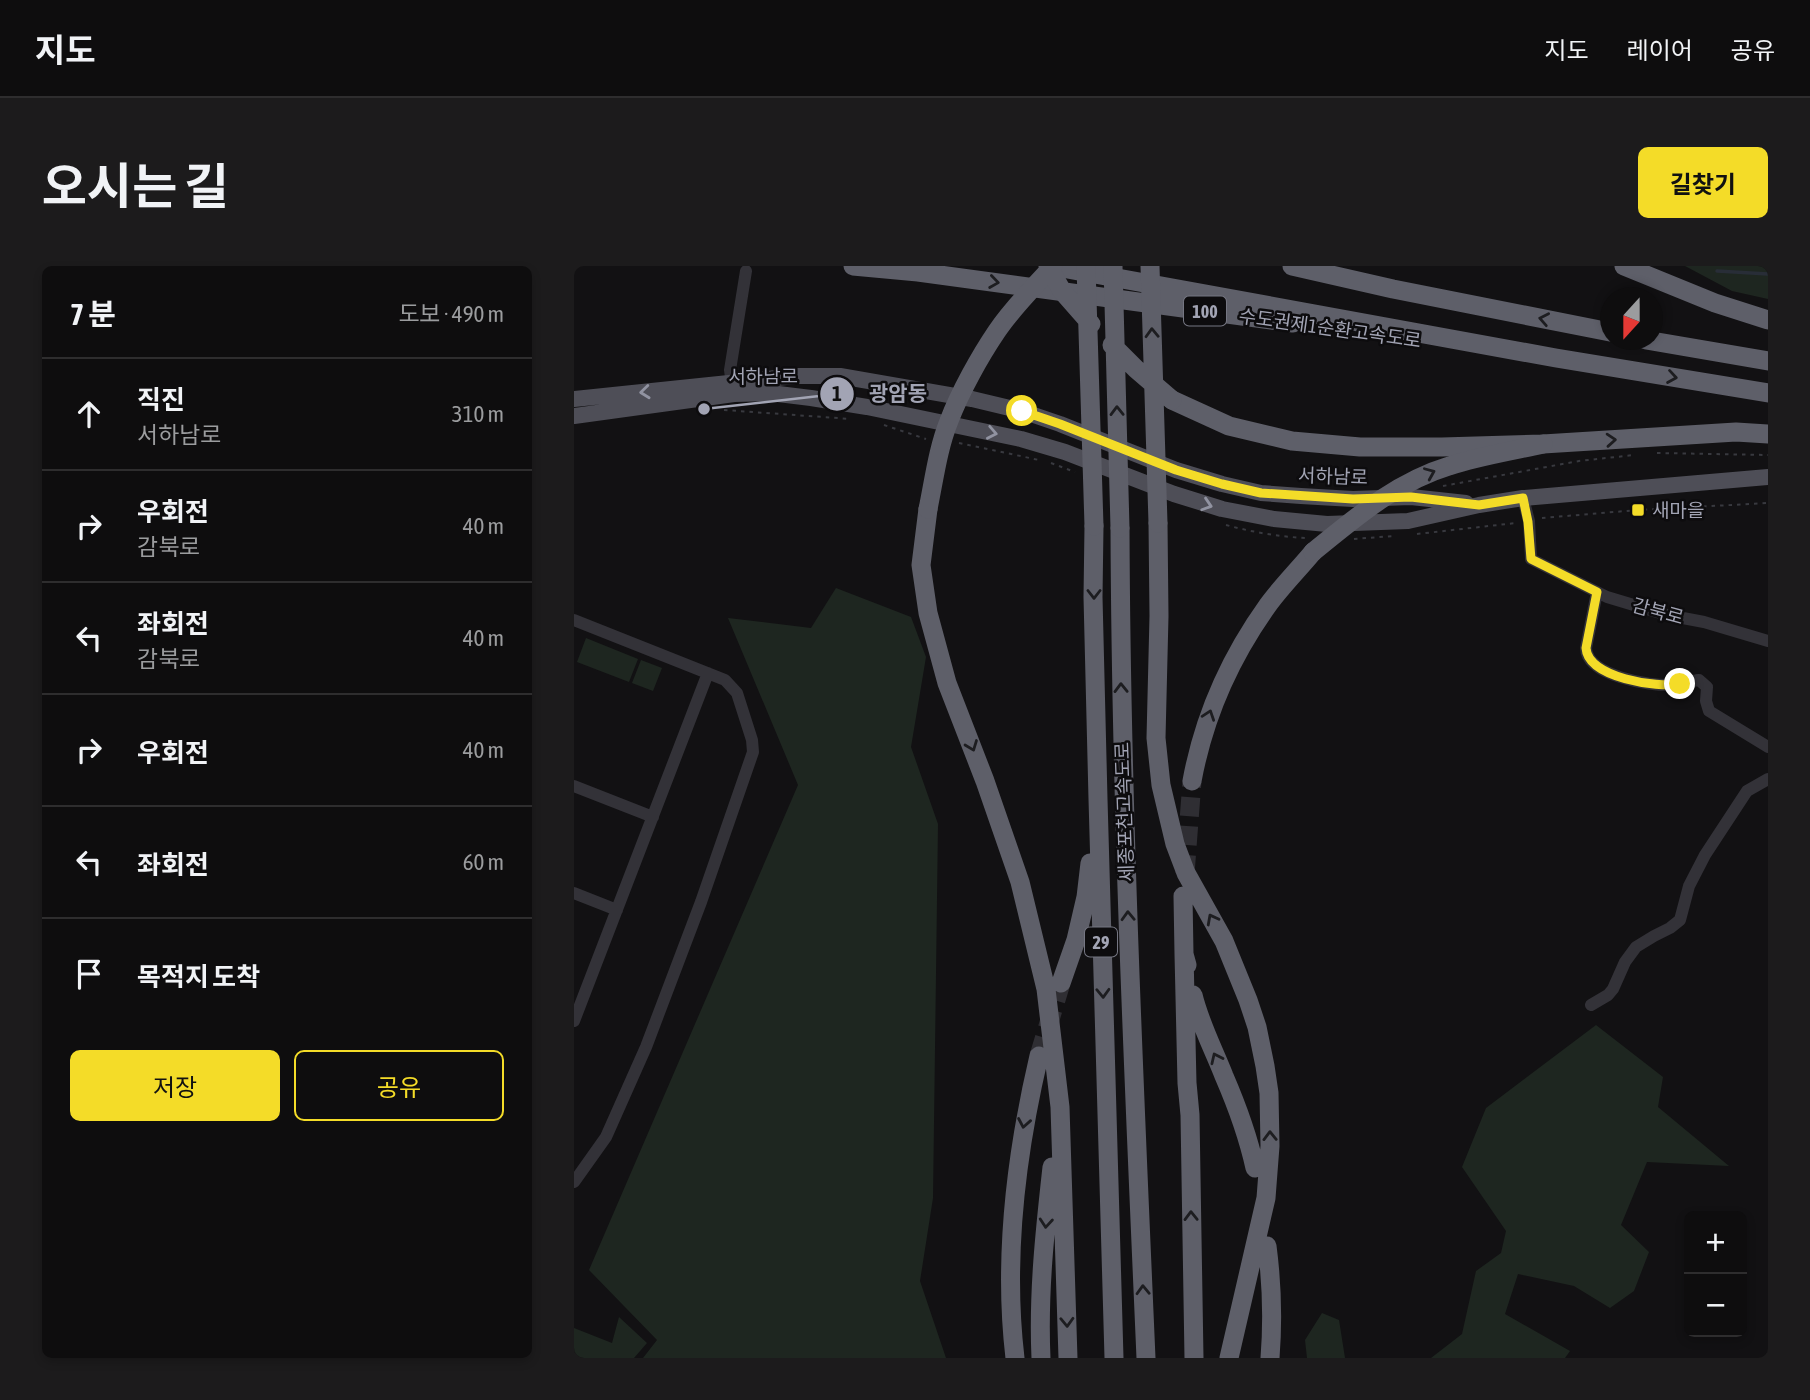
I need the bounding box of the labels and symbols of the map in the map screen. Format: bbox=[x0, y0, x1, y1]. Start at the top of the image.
one-way arrow bbox=[988, 275, 1000, 290]
north arrow bbox=[1600, 287, 1663, 350]
road number: 100 bbox=[1184, 297, 1226, 326]
street label: 수도권제1순환고속도로 bbox=[1237, 304, 1423, 352]
one-way arrow bbox=[1538, 313, 1550, 328]
one-way arrow bbox=[1144, 327, 1159, 338]
street label: 서하남로 bbox=[728, 365, 798, 387]
one-way arrow bbox=[1666, 369, 1678, 384]
callout: 광암동 bbox=[820, 373, 941, 415]
text: 1 bbox=[832, 381, 842, 405]
text: 광암동 bbox=[869, 381, 927, 405]
one-way arrow bbox=[640, 384, 651, 399]
route start bbox=[1006, 395, 1037, 426]
one-way arrow bbox=[1109, 406, 1125, 416]
one-way arrow bbox=[986, 424, 998, 439]
one-way arrow bbox=[1606, 433, 1617, 448]
street label: 서하남로 bbox=[1298, 464, 1368, 488]
one-way arrow bbox=[1424, 468, 1436, 482]
one-way arrow bbox=[1201, 496, 1213, 511]
place label: 새마을 bbox=[1652, 499, 1704, 521]
marker: 새마을 bbox=[1630, 502, 1646, 518]
one-way arrow bbox=[1086, 590, 1102, 600]
street label: 감북로 bbox=[1630, 594, 1686, 628]
route end bbox=[1664, 668, 1695, 699]
one-way arrow bbox=[1113, 682, 1128, 693]
one-way arrow bbox=[1201, 709, 1215, 721]
one-way arrow bbox=[963, 740, 977, 752]
street label: 세종포천고속도로 bbox=[1111, 742, 1137, 882]
one-way arrow bbox=[1120, 910, 1135, 921]
one-way arrow bbox=[1207, 914, 1221, 926]
road number: 29 bbox=[1085, 928, 1117, 956]
one-way arrow bbox=[1095, 988, 1111, 999]
one-way arrow bbox=[1210, 1053, 1224, 1065]
one-way arrow bbox=[1018, 1117, 1033, 1129]
one-way arrow bbox=[1262, 1130, 1278, 1141]
one-way arrow bbox=[1184, 1211, 1199, 1222]
one-way arrow bbox=[1038, 1217, 1053, 1229]
one-way arrow bbox=[1135, 1284, 1150, 1295]
one-way arrow bbox=[1059, 1316, 1074, 1327]

